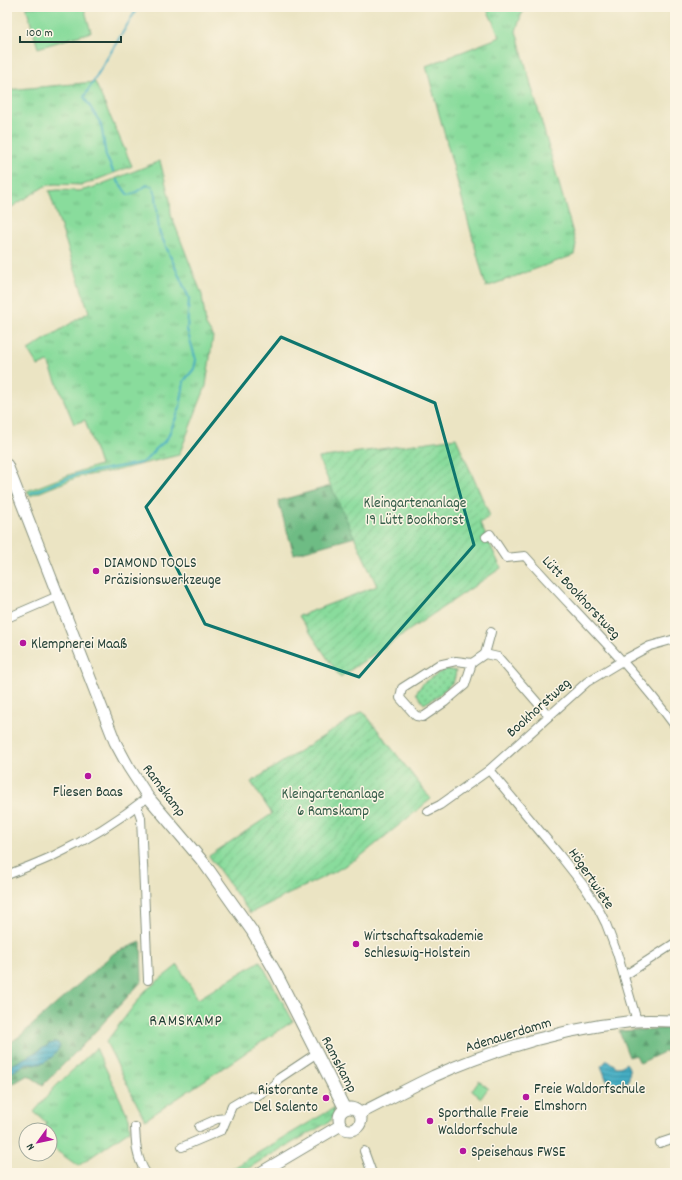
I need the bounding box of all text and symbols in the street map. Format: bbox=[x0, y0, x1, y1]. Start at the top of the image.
scale bar bbox=[20, 18, 121, 44]
text: 100 m bbox=[26, 25, 53, 42]
park label: Kleingartenanlage 19 Lütt Bookhorst bbox=[364, 493, 467, 532]
street label: Lütt Bookhorstweg bbox=[536, 552, 625, 645]
place label: DIAMOND TOOLS Präzisionswerkzeuge bbox=[104, 553, 222, 592]
marker: DIAMOND TOOLS Präzisionswerkzeuge bbox=[91, 566, 101, 576]
place label: Klempnerei Maaß bbox=[31, 634, 127, 656]
marker: Klempnerei Maaß bbox=[18, 638, 28, 648]
street label: Bookhorstweg bbox=[502, 673, 577, 744]
street label: Ramskamp bbox=[136, 760, 191, 822]
marker: Fliesen Baas bbox=[83, 771, 93, 781]
place label: Fliesen Baas bbox=[53, 782, 123, 804]
park label: Kleingartenanlage 6 Ramskamp bbox=[282, 784, 385, 823]
street label: Högertwiete bbox=[562, 844, 619, 915]
place label: Wirtschaftsakademie Schleswig-Holstein bbox=[364, 926, 484, 965]
marker: Wirtschaftsakademie Schleswig-Holstein bbox=[351, 939, 361, 949]
district label: RAMSKAMP bbox=[149, 1010, 223, 1033]
street label: Adenauerdamm bbox=[463, 1012, 554, 1059]
street label: Ramskamp bbox=[314, 1033, 362, 1097]
place label: Freie Waldorfschule Elmshorn bbox=[534, 1079, 646, 1118]
place label: Ristorante Del Salento bbox=[254, 1080, 318, 1119]
marker: Freie Waldorfschule Elmshorn bbox=[521, 1092, 531, 1102]
marker: Ristorante Del Salento bbox=[321, 1093, 331, 1103]
place label: Sporthalle Freie Waldorfschule bbox=[438, 1103, 529, 1142]
marker: Sporthalle Freie Waldorfschule bbox=[425, 1116, 435, 1126]
north arrow bbox=[18, 1122, 58, 1162]
text: N bbox=[23, 1139, 39, 1153]
place label: Speisehaus FWSE bbox=[471, 1142, 566, 1164]
marker: Speisehaus FWSE bbox=[458, 1146, 468, 1156]

